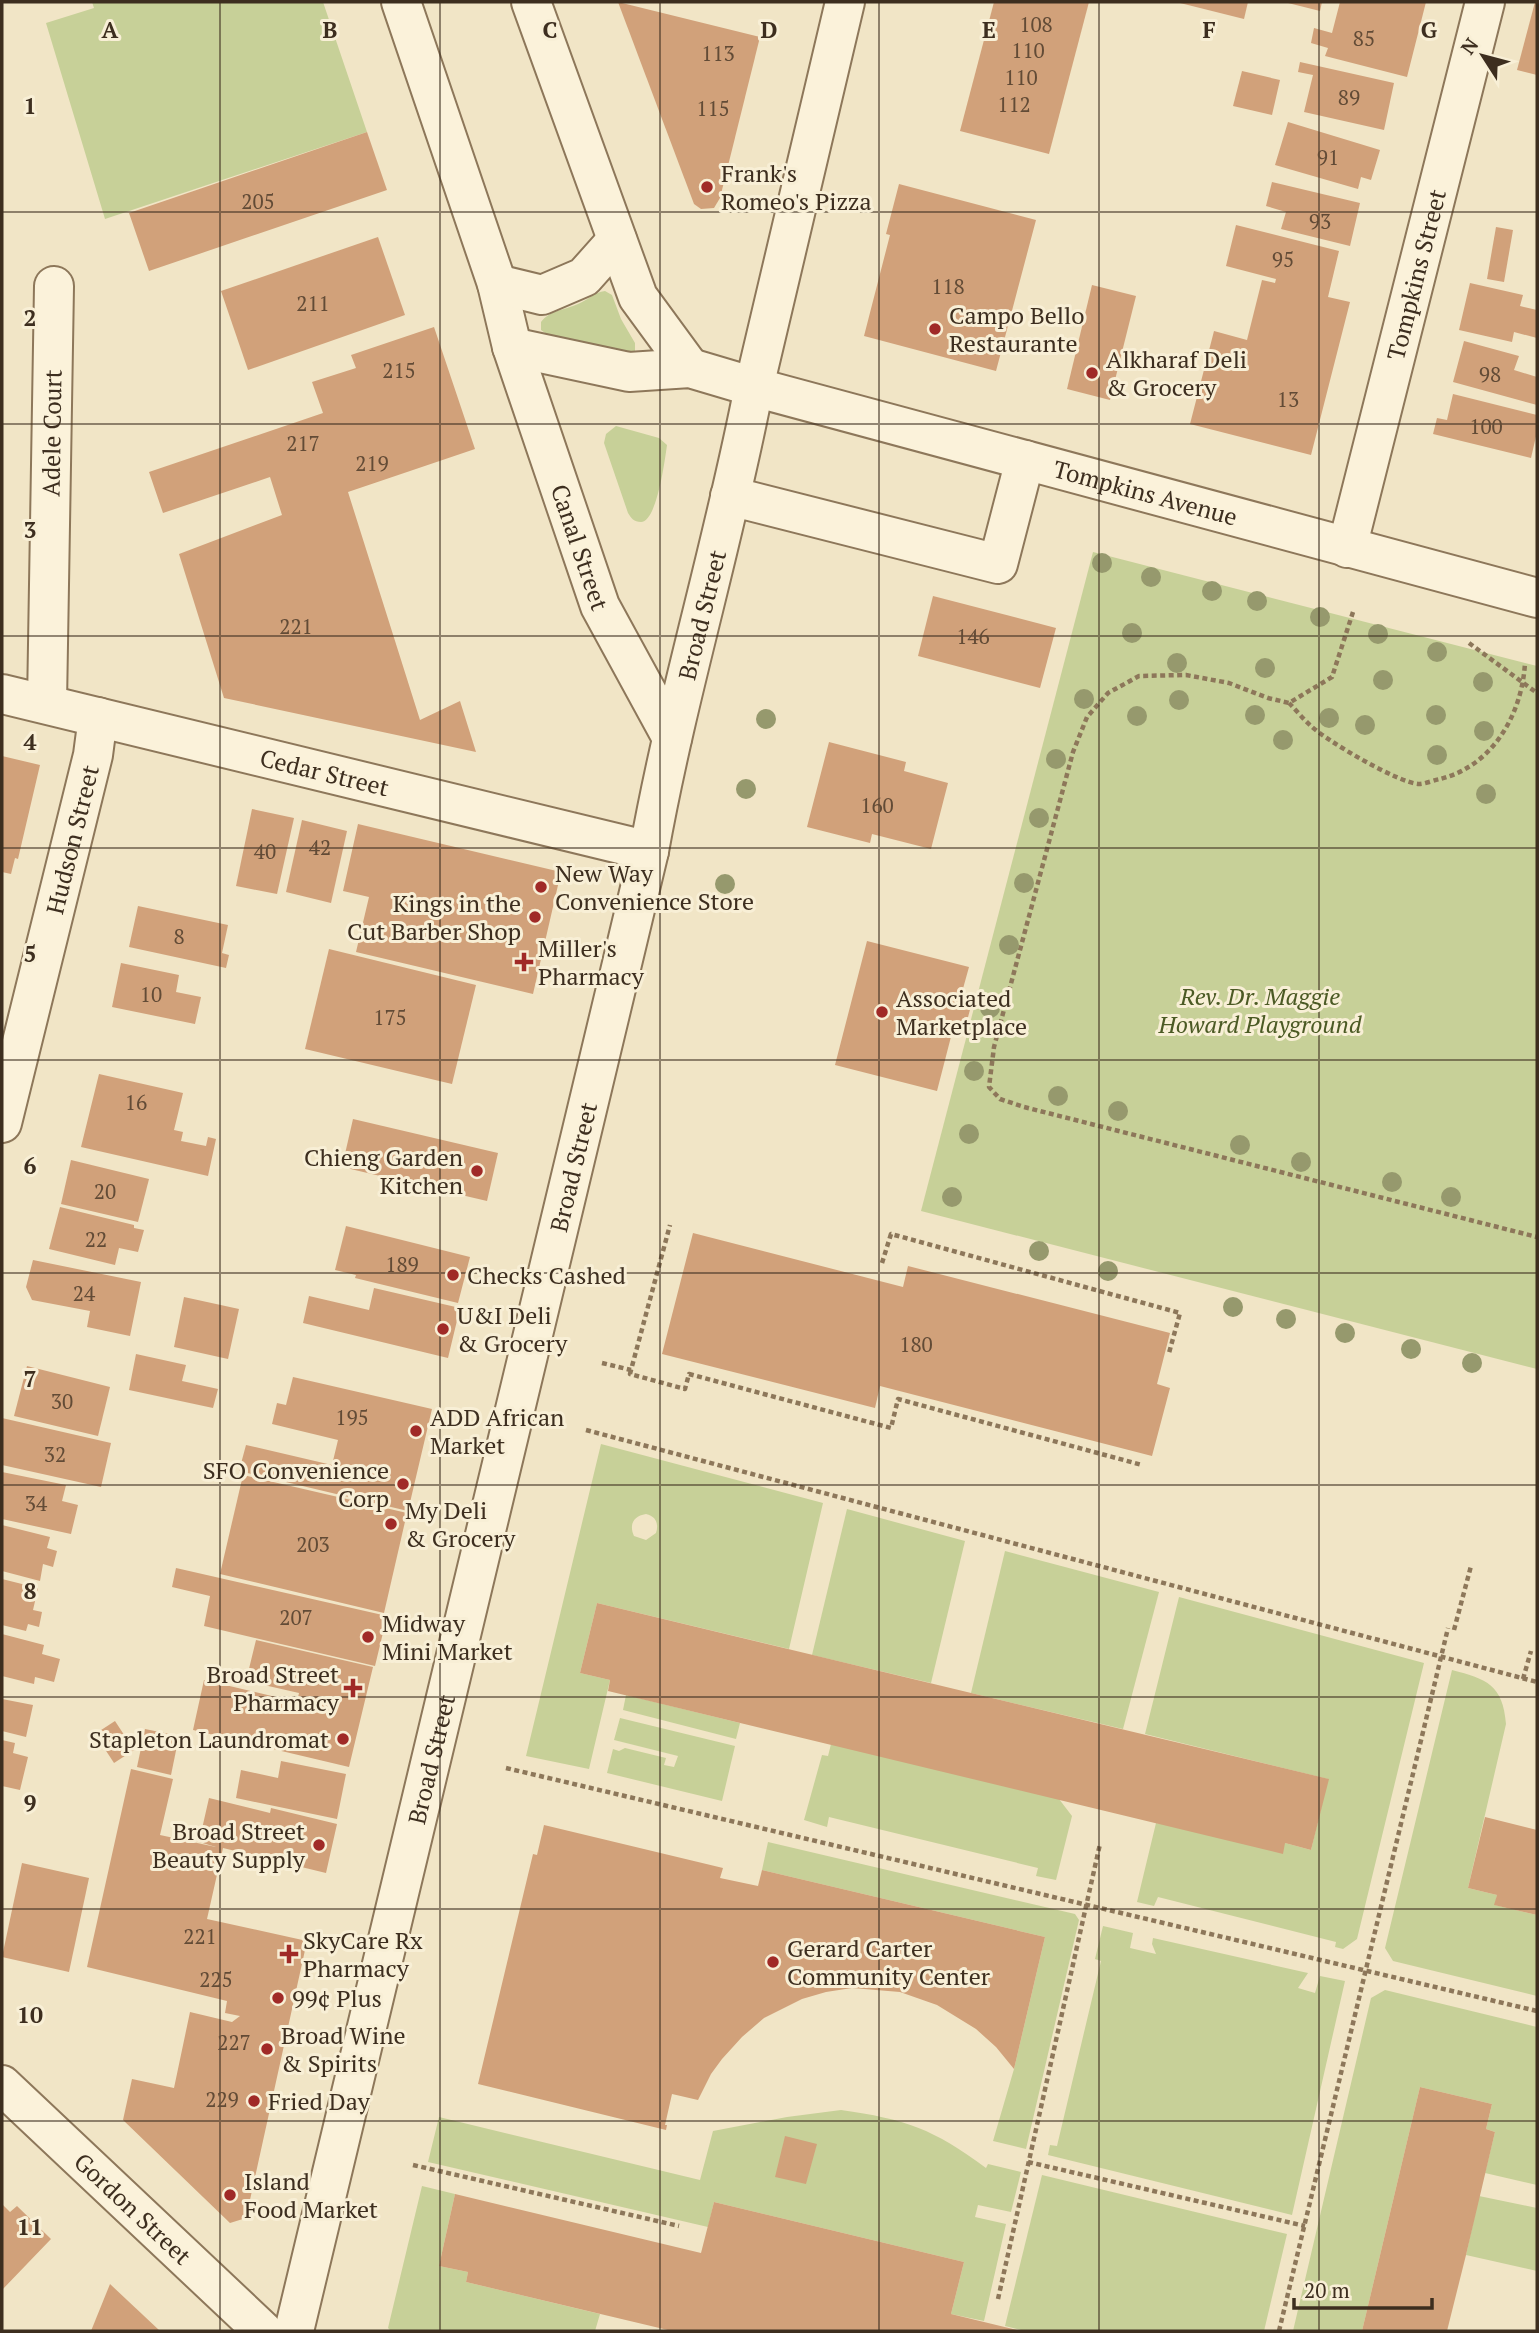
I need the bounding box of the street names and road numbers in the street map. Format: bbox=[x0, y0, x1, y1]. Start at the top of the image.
street label: Tompkins Street bbox=[1379, 186, 1453, 363]
street label: Adele Court bbox=[34, 369, 69, 497]
street label: Tompkins Avenue bbox=[1050, 452, 1241, 533]
street label: Canal Street bbox=[544, 480, 616, 614]
street label: Broad Street bbox=[670, 547, 733, 683]
street label: Cedar Street bbox=[257, 741, 392, 803]
street label: Hudson Street bbox=[38, 762, 106, 917]
street label: Broad Street bbox=[542, 1099, 604, 1235]
street label: Broad Street bbox=[400, 1691, 462, 1827]
street label: Gordon Street bbox=[68, 2145, 199, 2272]

